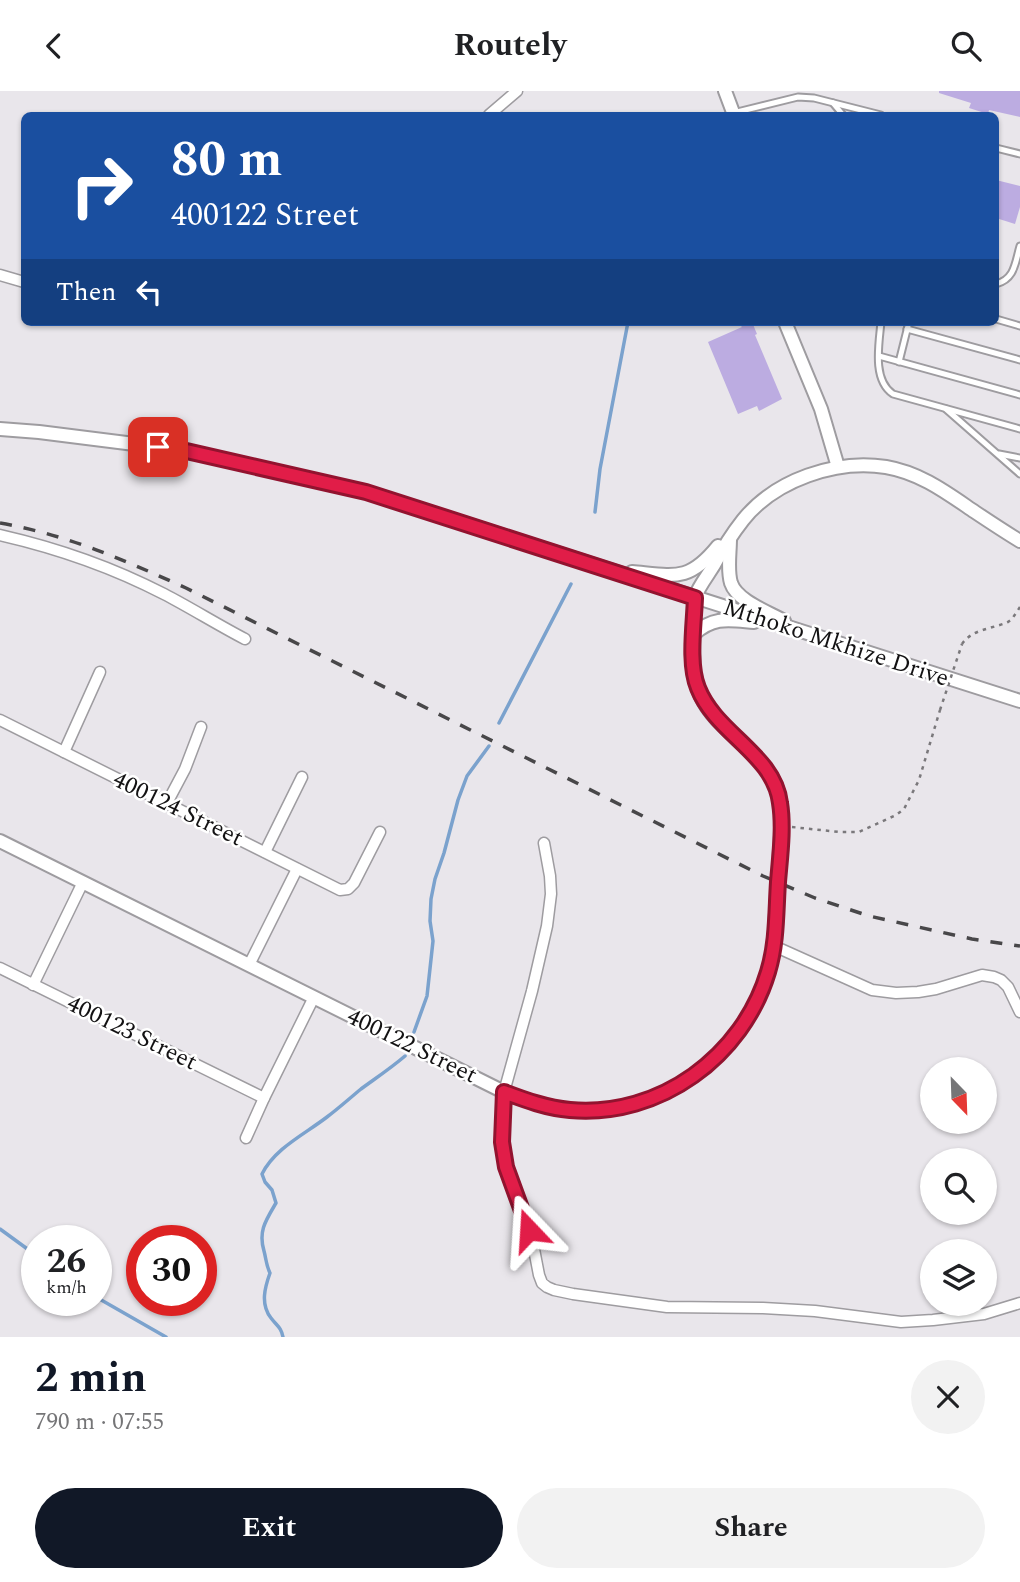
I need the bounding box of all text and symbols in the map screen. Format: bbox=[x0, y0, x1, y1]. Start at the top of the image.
text: Routely bbox=[453, 21, 567, 70]
icon: back bbox=[35, 27, 73, 65]
icon: search bbox=[947, 27, 985, 65]
text: 80 m bbox=[171, 123, 282, 198]
icon: right bbox=[56, 140, 147, 231]
text: 400122 Street bbox=[171, 191, 359, 240]
text: Then bbox=[56, 272, 116, 312]
icon: left bbox=[130, 273, 168, 311]
pin bbox=[128, 417, 188, 477]
icon: arrive bbox=[139, 428, 177, 466]
street label: Mthoko Mkhize Drive bbox=[718, 589, 954, 697]
street label: 400124 Street bbox=[107, 762, 249, 856]
street label: 400123 Street bbox=[61, 986, 203, 1080]
street label: 400122 Street bbox=[341, 999, 483, 1093]
north arrow bbox=[920, 1057, 998, 1134]
map controls bbox=[920, 1057, 997, 1316]
button: search bbox=[920, 1148, 997, 1225]
position arrow bbox=[492, 1193, 566, 1267]
speed limit sign: 30 bbox=[126, 1225, 217, 1316]
text: 26 bbox=[47, 1235, 86, 1288]
button: layers bbox=[920, 1239, 997, 1316]
text: km/h bbox=[46, 1274, 87, 1301]
text: 2 min bbox=[35, 1347, 147, 1410]
button: close bbox=[911, 1360, 985, 1434]
text: 790 m · 07:55 bbox=[35, 1405, 164, 1440]
button: Exit bbox=[35, 1488, 503, 1568]
button: Share bbox=[517, 1488, 985, 1568]

